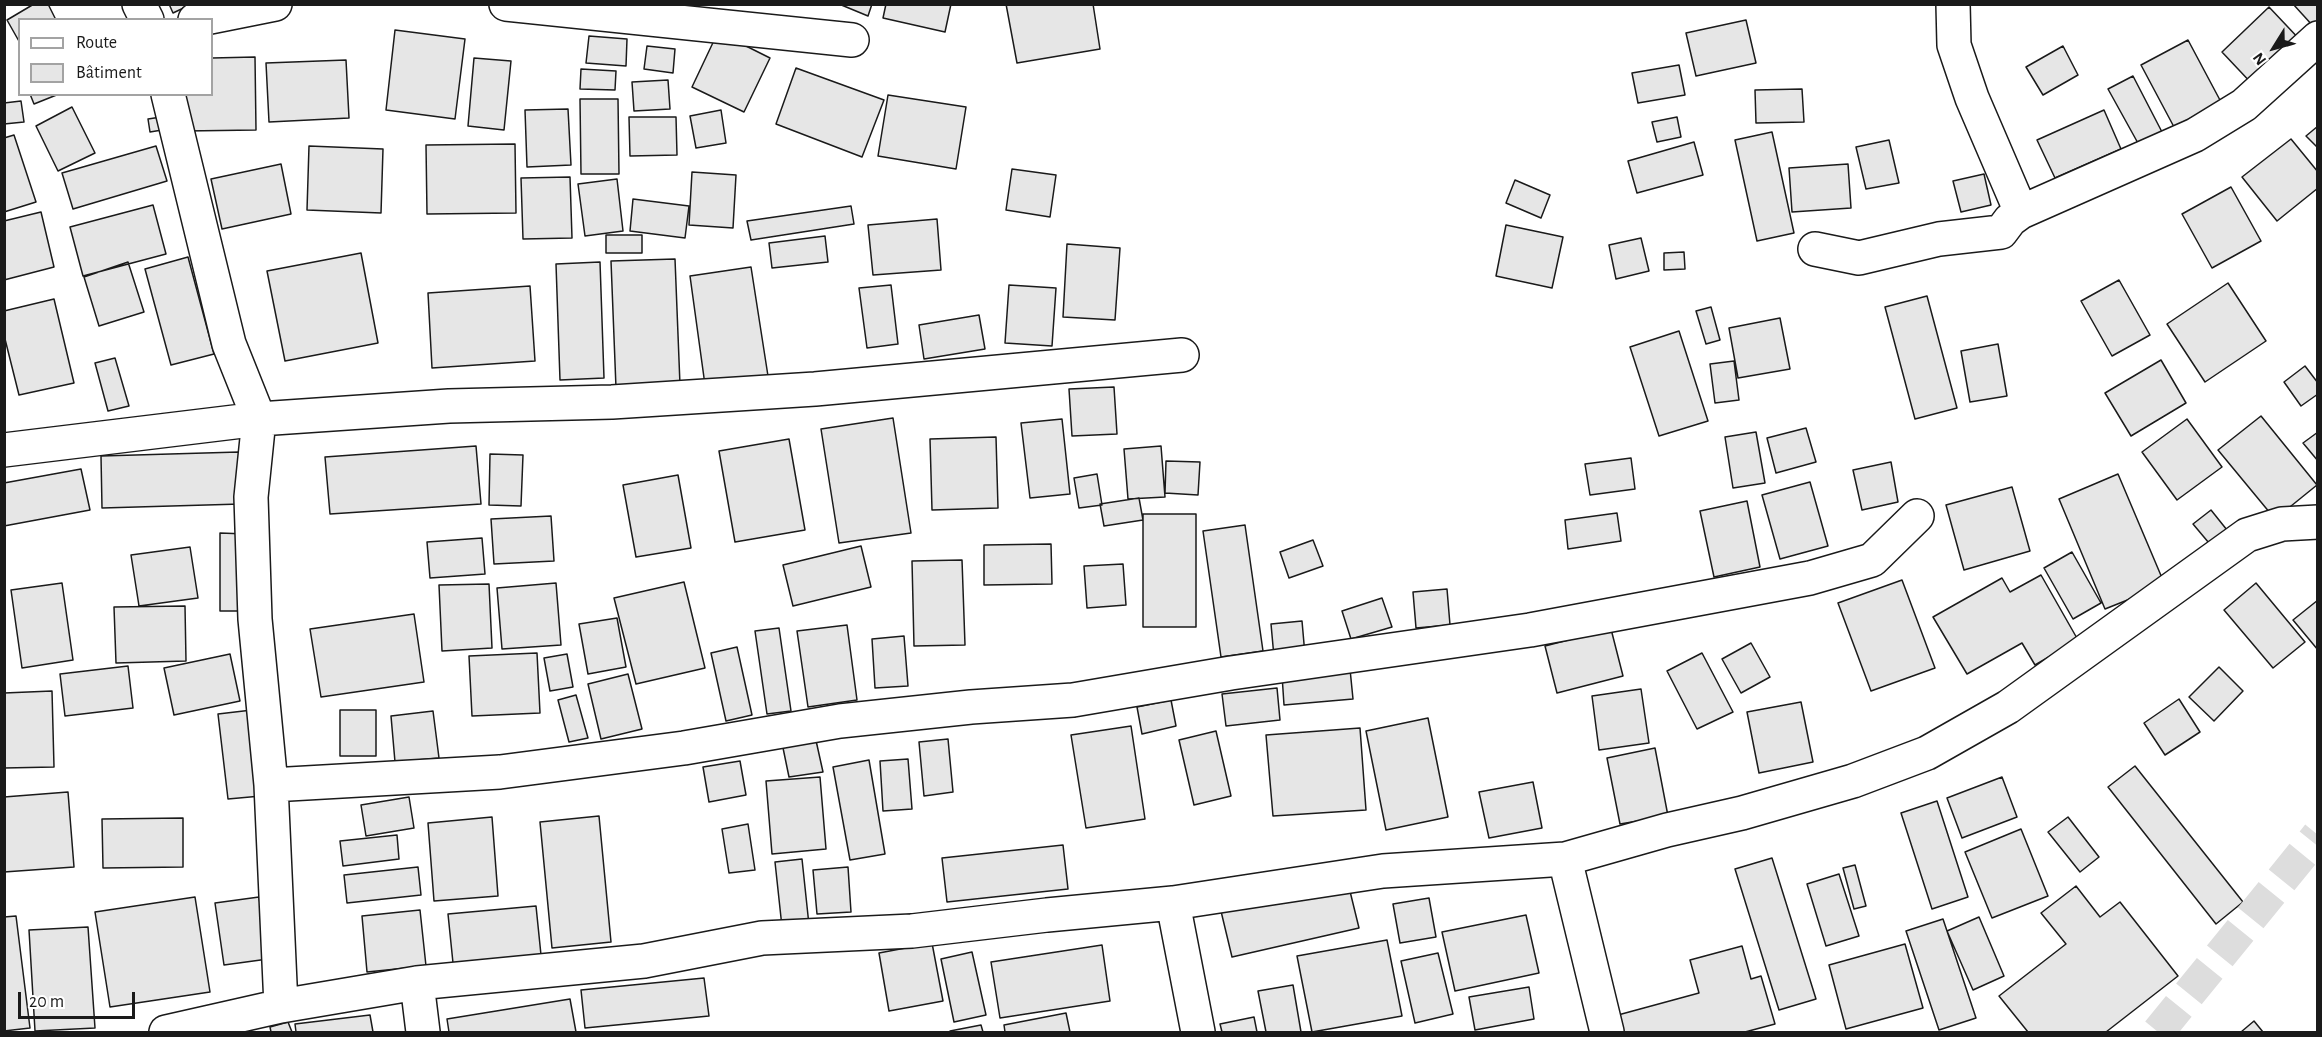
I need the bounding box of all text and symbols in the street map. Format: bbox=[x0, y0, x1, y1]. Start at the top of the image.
legend bbox=[18, 18, 213, 96]
north arrow bbox=[2244, 18, 2304, 78]
text: Route bbox=[76, 34, 117, 52]
text: N bbox=[2250, 50, 2269, 68]
text: Bâtiment bbox=[76, 64, 142, 82]
scale bar bbox=[21, 980, 138, 1018]
text: 20 m bbox=[29, 993, 64, 1011]

